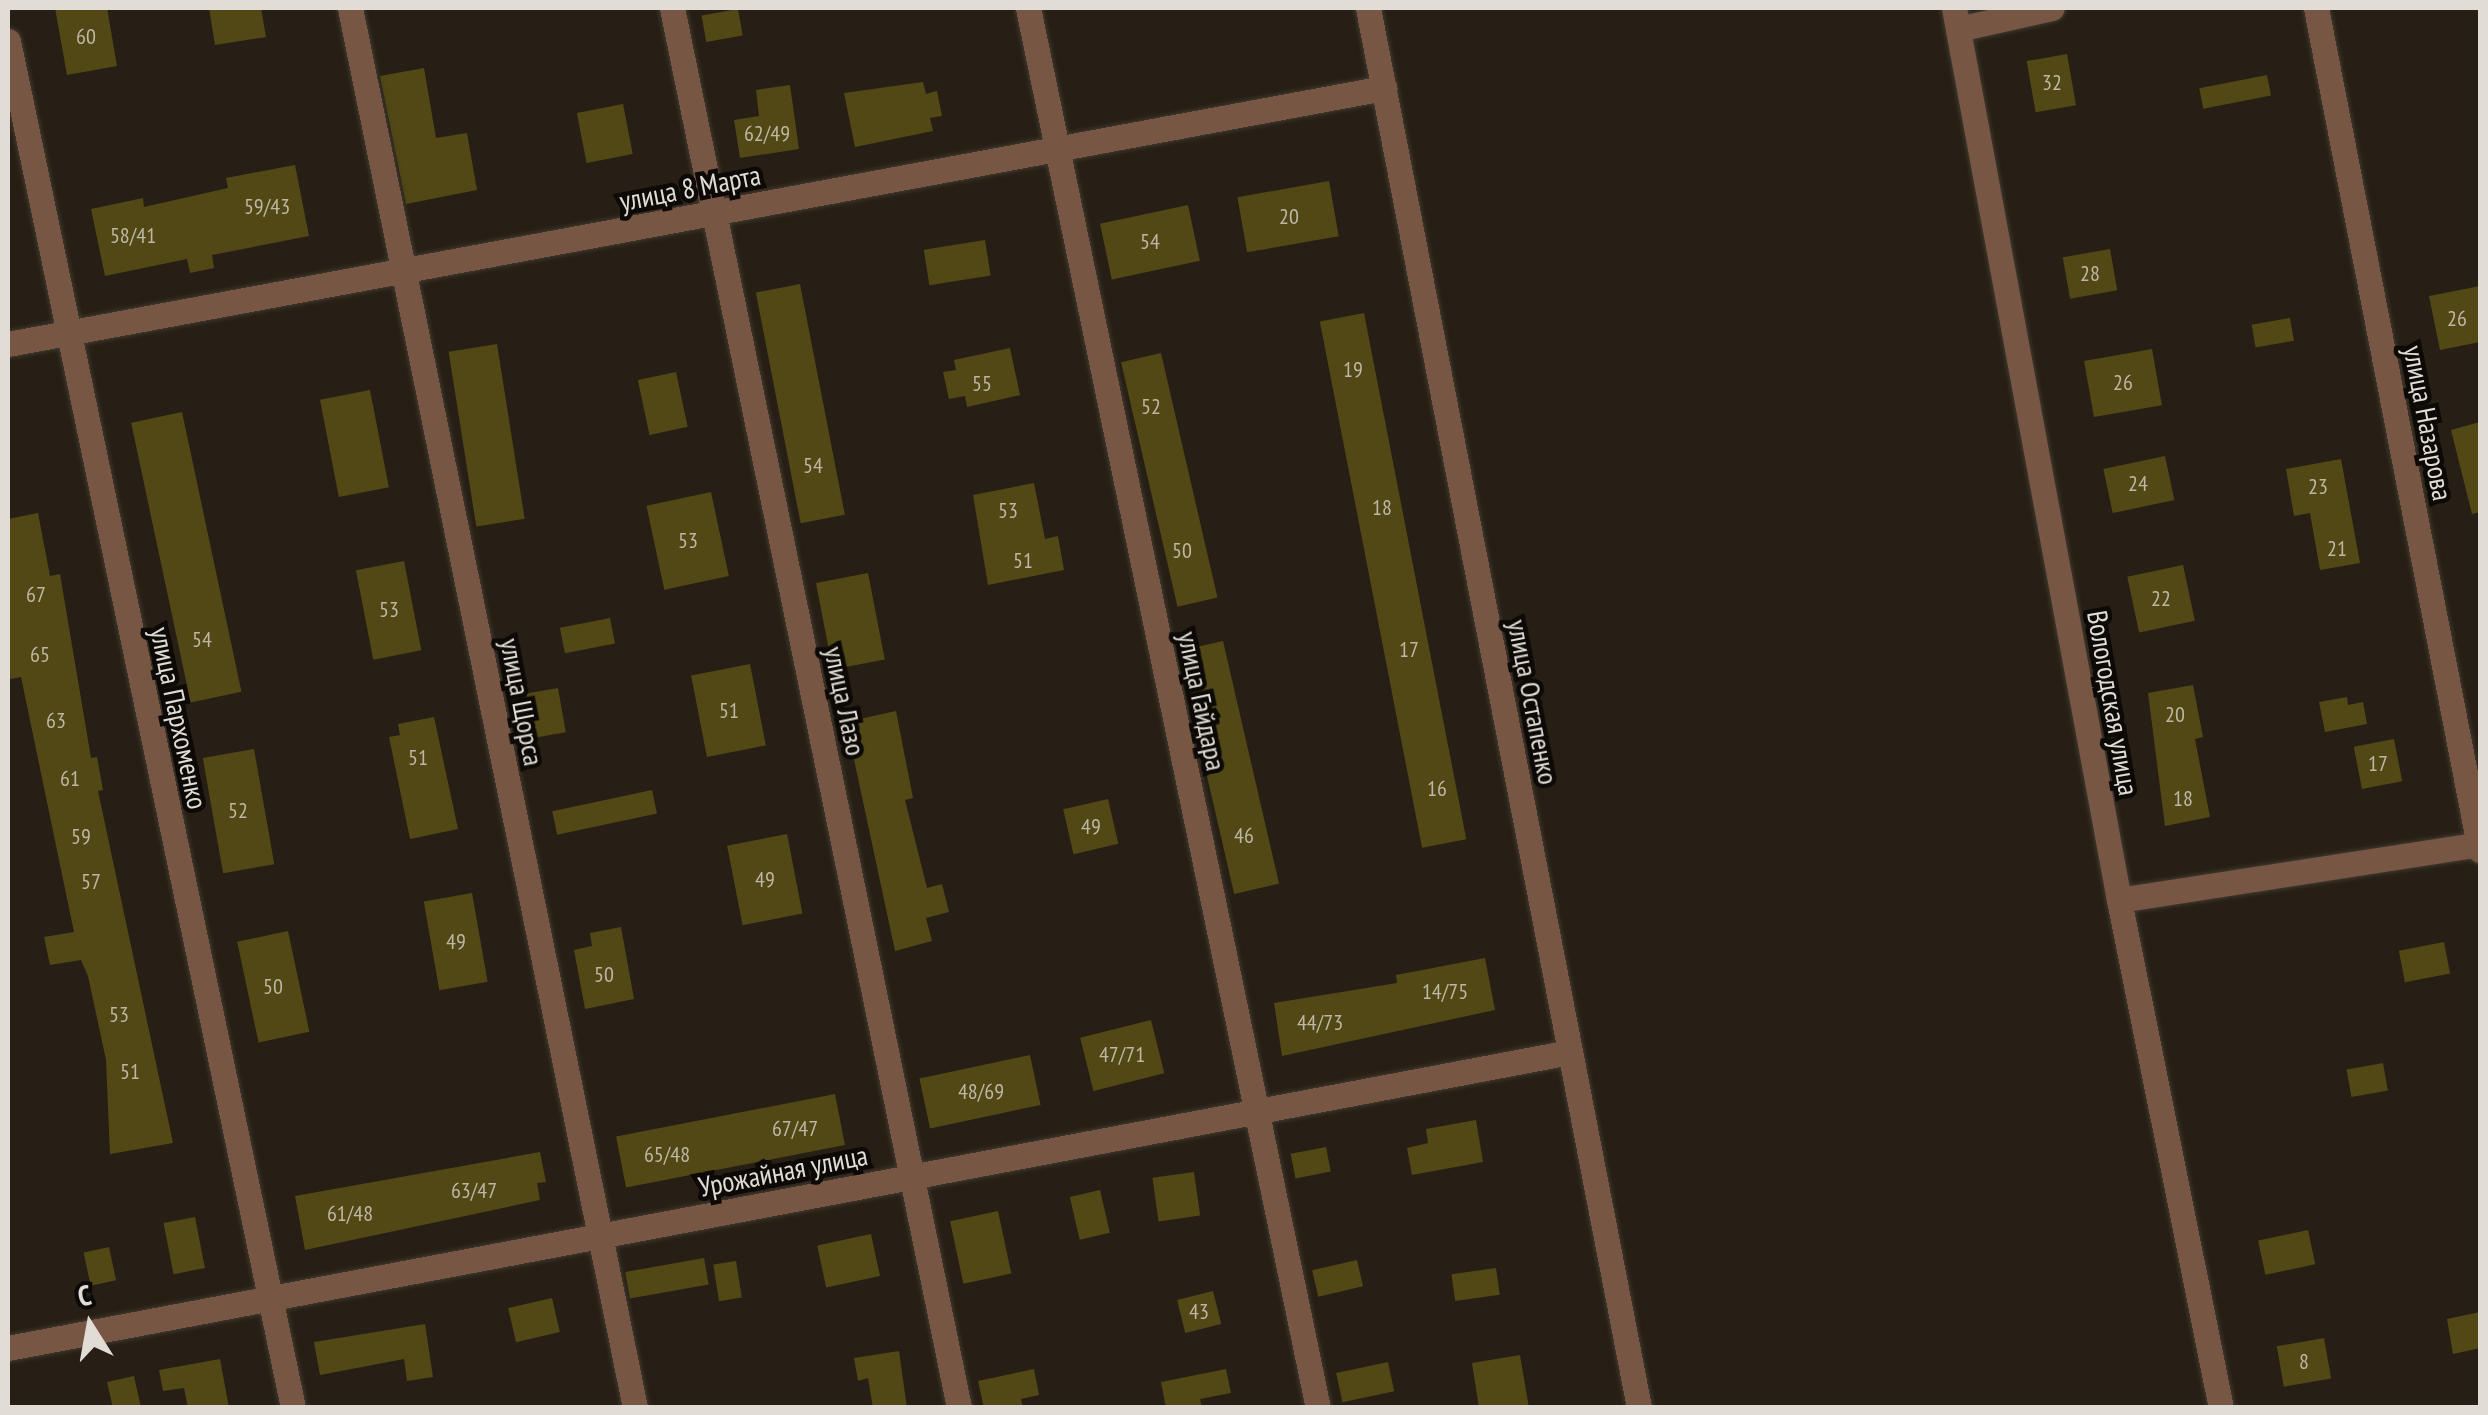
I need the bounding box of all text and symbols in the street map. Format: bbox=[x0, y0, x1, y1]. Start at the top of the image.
house number: 60 bbox=[76, 24, 96, 50]
house number: 32 bbox=[2042, 70, 2062, 96]
house number: 62/49 bbox=[744, 121, 790, 147]
street label: улица 8 Марта bbox=[617, 158, 763, 218]
house number: 59/43 bbox=[244, 194, 290, 220]
house number: 20 bbox=[1279, 204, 1299, 230]
house number: 58/41 bbox=[110, 223, 156, 249]
house number: 54 bbox=[1140, 229, 1160, 255]
house number: 28 bbox=[2080, 261, 2100, 287]
house number: 26 bbox=[2447, 306, 2467, 332]
street label: улица Назарова bbox=[2396, 343, 2460, 503]
house number: 19 bbox=[1343, 357, 1363, 383]
house number: 26 bbox=[2113, 370, 2133, 396]
house number: 55 bbox=[972, 371, 992, 397]
house number: 52 bbox=[1141, 394, 1161, 420]
house number: 54 bbox=[803, 453, 823, 479]
house number: 24 bbox=[2128, 471, 2148, 497]
house number: 23 bbox=[2308, 474, 2328, 500]
house number: 18 bbox=[1372, 495, 1392, 521]
house number: 53 bbox=[998, 498, 1018, 524]
house number: 53 bbox=[678, 528, 698, 554]
house number: 21 bbox=[2327, 536, 2347, 562]
house number: 50 bbox=[1172, 538, 1192, 564]
house number: 51 bbox=[1013, 548, 1033, 574]
house number: 67 bbox=[26, 582, 46, 608]
house number: 22 bbox=[2151, 586, 2171, 612]
house number: 53 bbox=[379, 597, 399, 623]
street label: Вологодская улица bbox=[2080, 608, 2146, 798]
street label: улица Остапенко bbox=[1501, 617, 1565, 787]
street label: улица Пархоменко bbox=[143, 624, 215, 812]
house number: 54 bbox=[192, 627, 212, 653]
street label: улица Гайдара bbox=[1171, 628, 1233, 774]
street label: улица Щорса bbox=[493, 635, 551, 769]
house number: 17 bbox=[1399, 637, 1419, 663]
house number: 65 bbox=[30, 642, 50, 668]
street label: улица Лазо bbox=[817, 643, 873, 759]
house number: 51 bbox=[719, 698, 739, 724]
house number: 20 bbox=[2165, 702, 2185, 728]
house number: 63 bbox=[46, 708, 66, 734]
house number: 51 bbox=[408, 745, 428, 771]
house number: 17 bbox=[2368, 751, 2388, 777]
house number: 61 bbox=[60, 766, 80, 792]
house number: 16 bbox=[1427, 776, 1447, 802]
house number: 18 bbox=[2173, 786, 2193, 812]
house number: 52 bbox=[228, 798, 248, 824]
house number: 49 bbox=[1081, 814, 1101, 840]
house number: 46 bbox=[1234, 823, 1254, 849]
house number: 59 bbox=[71, 824, 91, 850]
house number: 49 bbox=[755, 867, 775, 893]
house number: 57 bbox=[81, 869, 101, 895]
house number: 49 bbox=[446, 929, 466, 955]
house number: 50 bbox=[594, 962, 614, 988]
house number: 50 bbox=[263, 974, 283, 1000]
house number: 14/75 bbox=[1422, 979, 1468, 1005]
house number: 53 bbox=[109, 1002, 129, 1028]
house number: 44/73 bbox=[1297, 1010, 1343, 1036]
house number: 47/71 bbox=[1099, 1042, 1145, 1068]
house number: 51 bbox=[120, 1059, 140, 1085]
house number: 48/69 bbox=[958, 1079, 1004, 1105]
house number: 67/47 bbox=[772, 1116, 818, 1142]
street label: Урожайная улица bbox=[696, 1138, 870, 1204]
house number: 65/48 bbox=[644, 1142, 690, 1168]
house number: 63/47 bbox=[451, 1178, 497, 1204]
house number: 61/48 bbox=[327, 1201, 373, 1227]
north arrow bbox=[40, 1275, 140, 1375]
text: С bbox=[74, 1276, 94, 1314]
house number: 43 bbox=[1189, 1299, 1209, 1325]
house number: 8 bbox=[2299, 1349, 2309, 1375]

